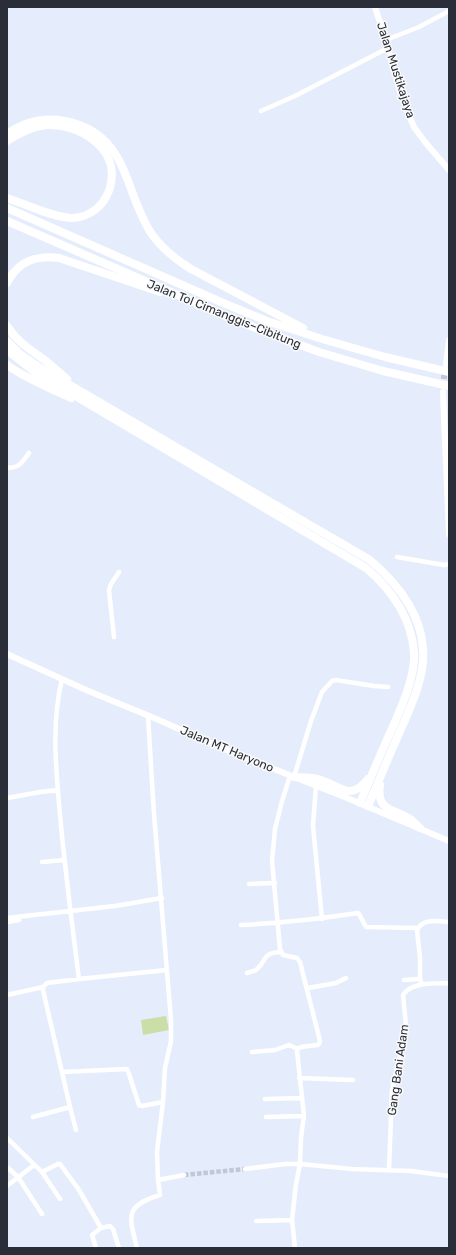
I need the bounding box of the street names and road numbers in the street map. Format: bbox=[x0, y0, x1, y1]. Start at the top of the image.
street label: Jalan Mustikajaya bbox=[374, 20, 418, 120]
street label: Jalan Tol Cimanggis–Cibitung bbox=[145, 277, 303, 351]
street label: Jalan MT Haryono bbox=[178, 723, 276, 775]
street label: Gang Bani Adam bbox=[385, 1023, 411, 1117]

